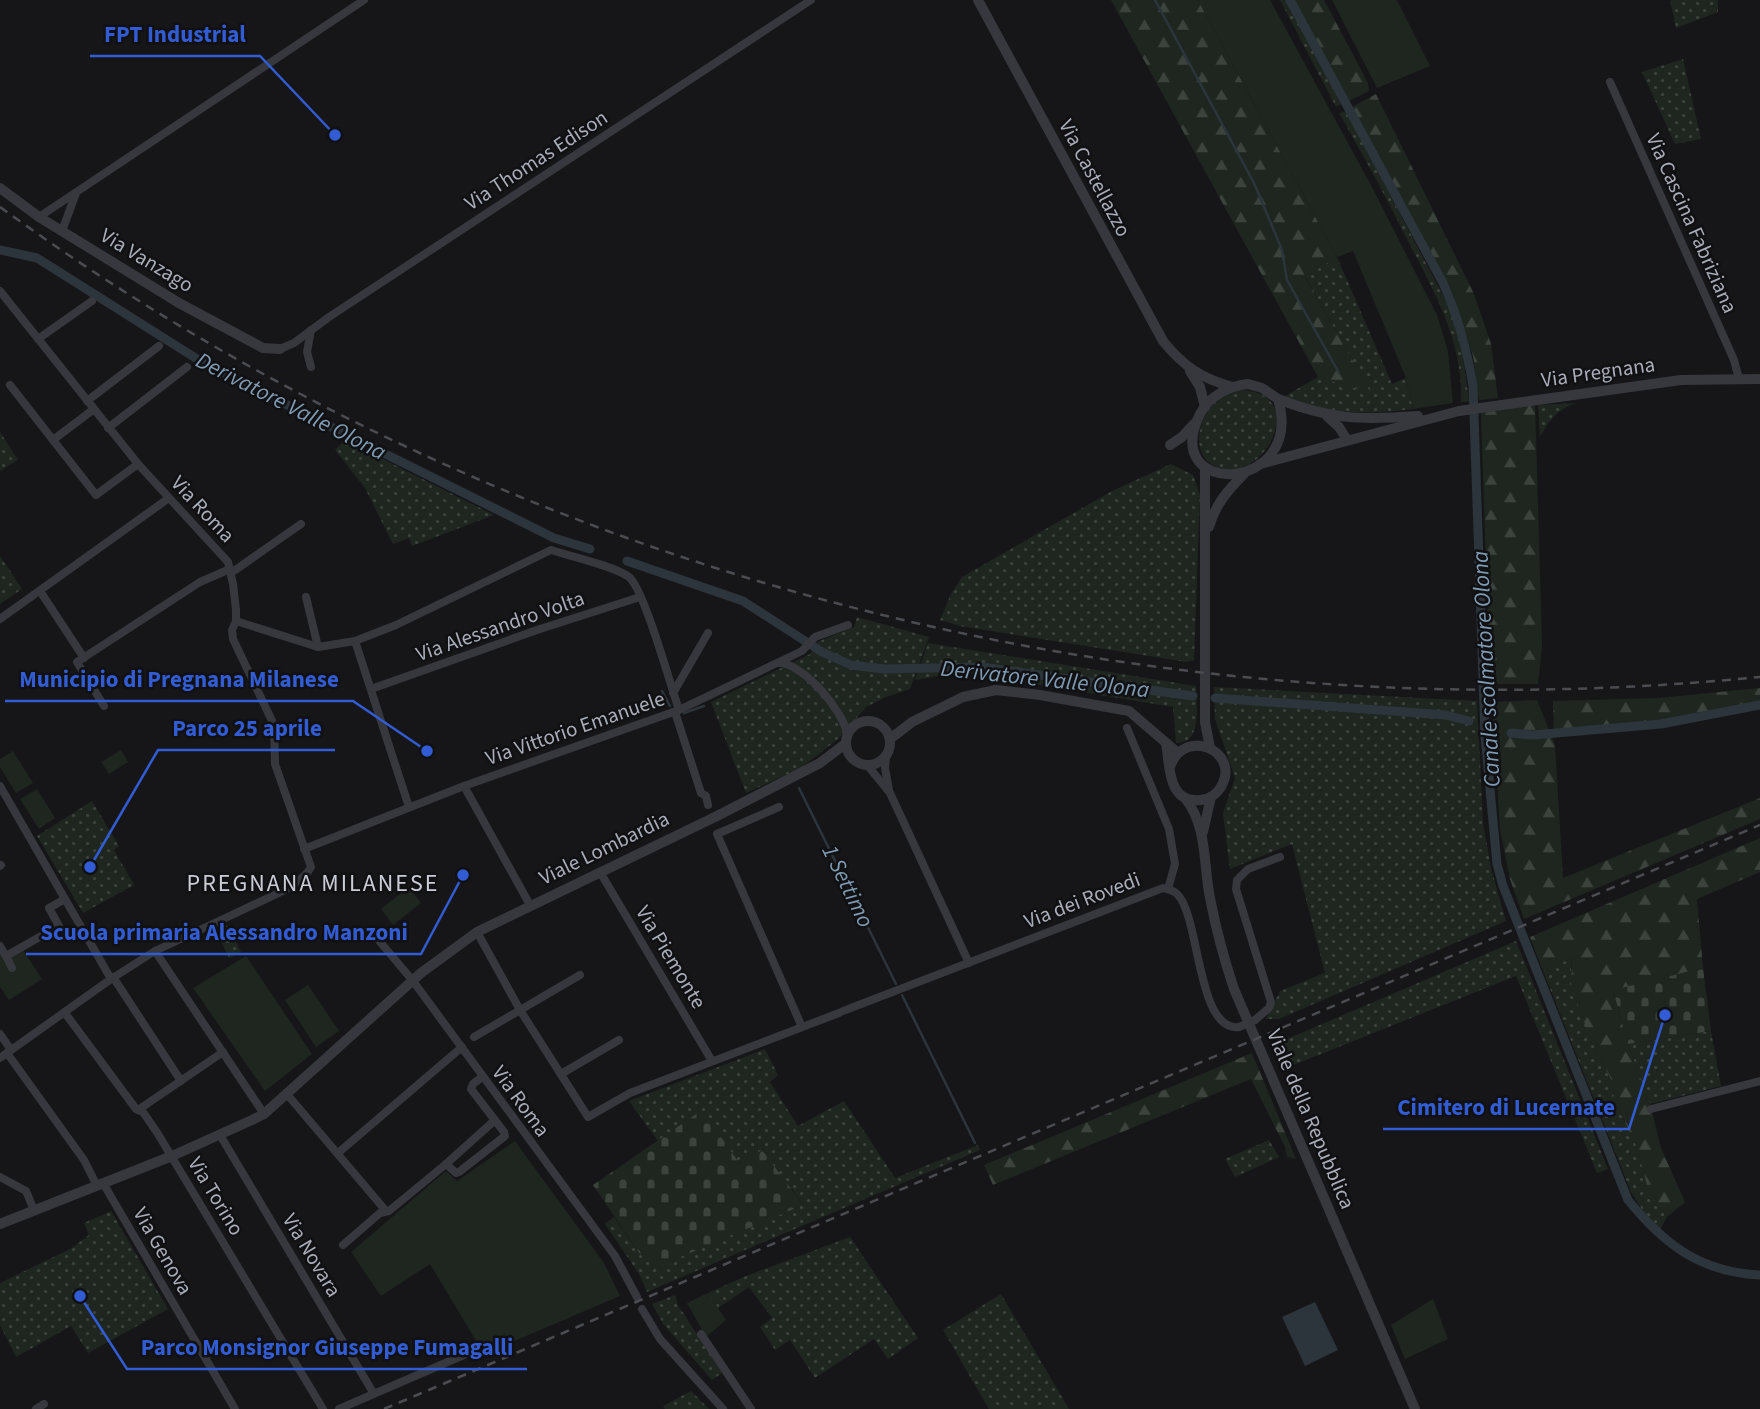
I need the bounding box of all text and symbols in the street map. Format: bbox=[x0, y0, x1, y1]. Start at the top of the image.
callout: FPT Industrial bbox=[90, 12, 260, 56]
text: FPT Industrial bbox=[104, 18, 246, 51]
street label: Via Thomas Edison bbox=[459, 102, 613, 218]
street label: Via Castellazzo bbox=[1051, 114, 1139, 242]
street label: Via Cascina Fabriziana bbox=[1639, 128, 1745, 318]
street label: Via Vanzago bbox=[95, 220, 199, 300]
water label: Derivatore Valle Olona bbox=[190, 344, 392, 468]
street label: Via Pregnana bbox=[1539, 349, 1657, 395]
street label: Via Roma bbox=[164, 469, 242, 549]
water label: Canale scolmatore Olona bbox=[1463, 550, 1509, 788]
street label: Via Alessandro Volta bbox=[412, 583, 588, 669]
water label: Derivatore Valle Olona bbox=[939, 652, 1151, 706]
callout: Municipio di Pregnana Milanese bbox=[5, 657, 353, 701]
text: Municipio di Pregnana Milanese bbox=[19, 663, 339, 696]
street label: Via Vittorio Emanuele bbox=[481, 683, 669, 773]
callout: Parco 25 aprile bbox=[158, 706, 335, 750]
text: Parco 25 aprile bbox=[172, 712, 322, 745]
street label: Viale Lombardia bbox=[534, 803, 674, 893]
water label: 1 Settimo bbox=[814, 839, 882, 933]
street label: Via dei Rovedi bbox=[1020, 864, 1144, 936]
district label: PREGNANA MILANESE bbox=[187, 866, 439, 901]
street label: Via Piemonte bbox=[628, 900, 714, 1014]
callout: Scuola primaria Alessandro Manzoni bbox=[26, 910, 421, 954]
text: Scuola primaria Alessandro Manzoni bbox=[40, 916, 408, 949]
street label: Viale della Repubblica bbox=[1259, 1024, 1363, 1214]
street label: Via Roma bbox=[485, 1059, 557, 1143]
callout: Cimitero di Lucernate bbox=[1383, 1085, 1629, 1129]
text: Cimitero di Lucernate bbox=[1397, 1091, 1615, 1124]
street label: Via Torino bbox=[181, 1151, 251, 1241]
street label: Via Genova bbox=[126, 1202, 200, 1300]
street label: Via Novara bbox=[275, 1207, 349, 1303]
callout: Parco Monsignor Giuseppe Fumagalli bbox=[127, 1325, 527, 1369]
text: Parco Monsignor Giuseppe Fumagalli bbox=[141, 1331, 513, 1364]

